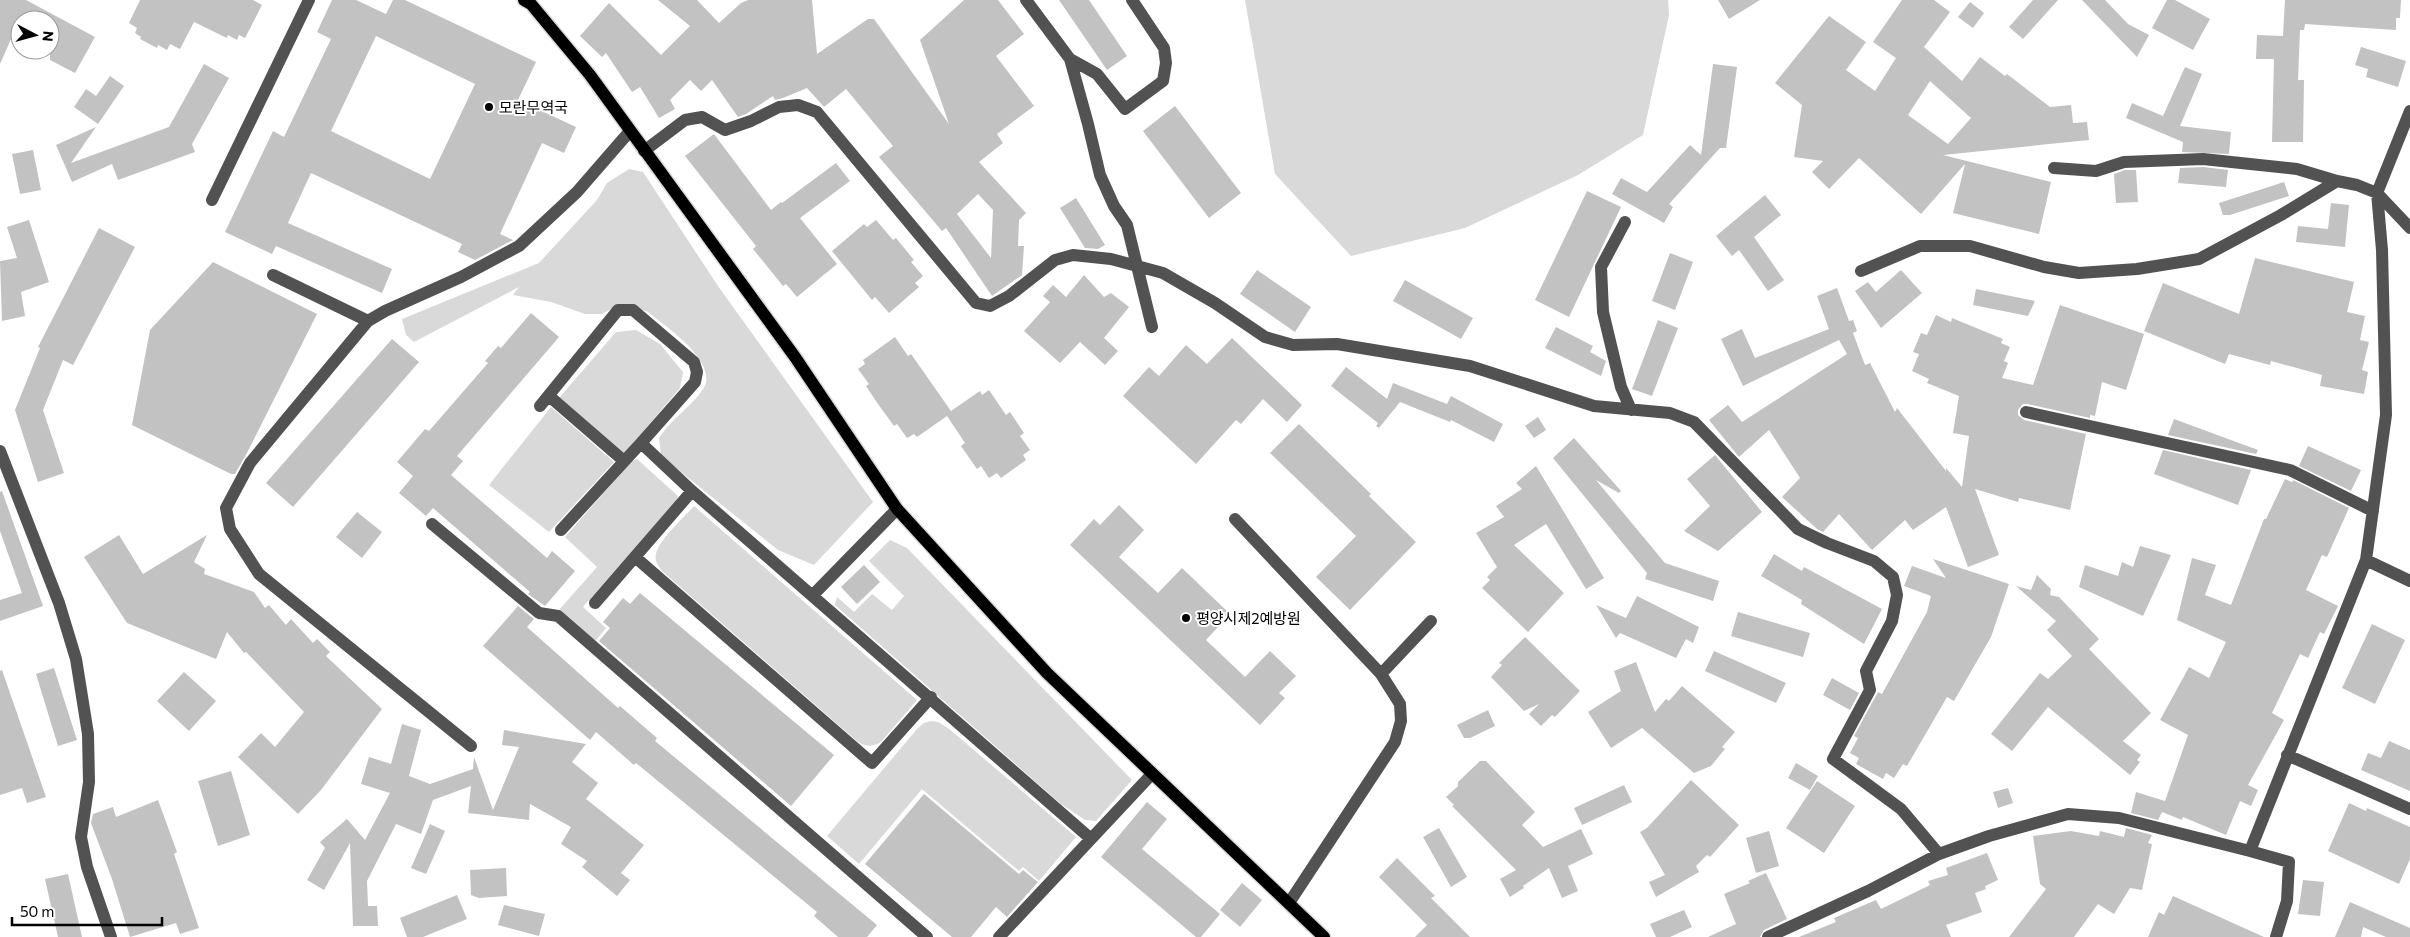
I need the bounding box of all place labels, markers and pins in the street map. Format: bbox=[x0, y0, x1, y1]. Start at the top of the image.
place label: 모란무역국 bbox=[499, 98, 568, 116]
marker: 모란무역국 bbox=[483, 101, 495, 113]
place label: 평양시제2예방원 bbox=[1196, 609, 1301, 627]
marker: 평양시제2예방원 bbox=[1180, 612, 1192, 624]

